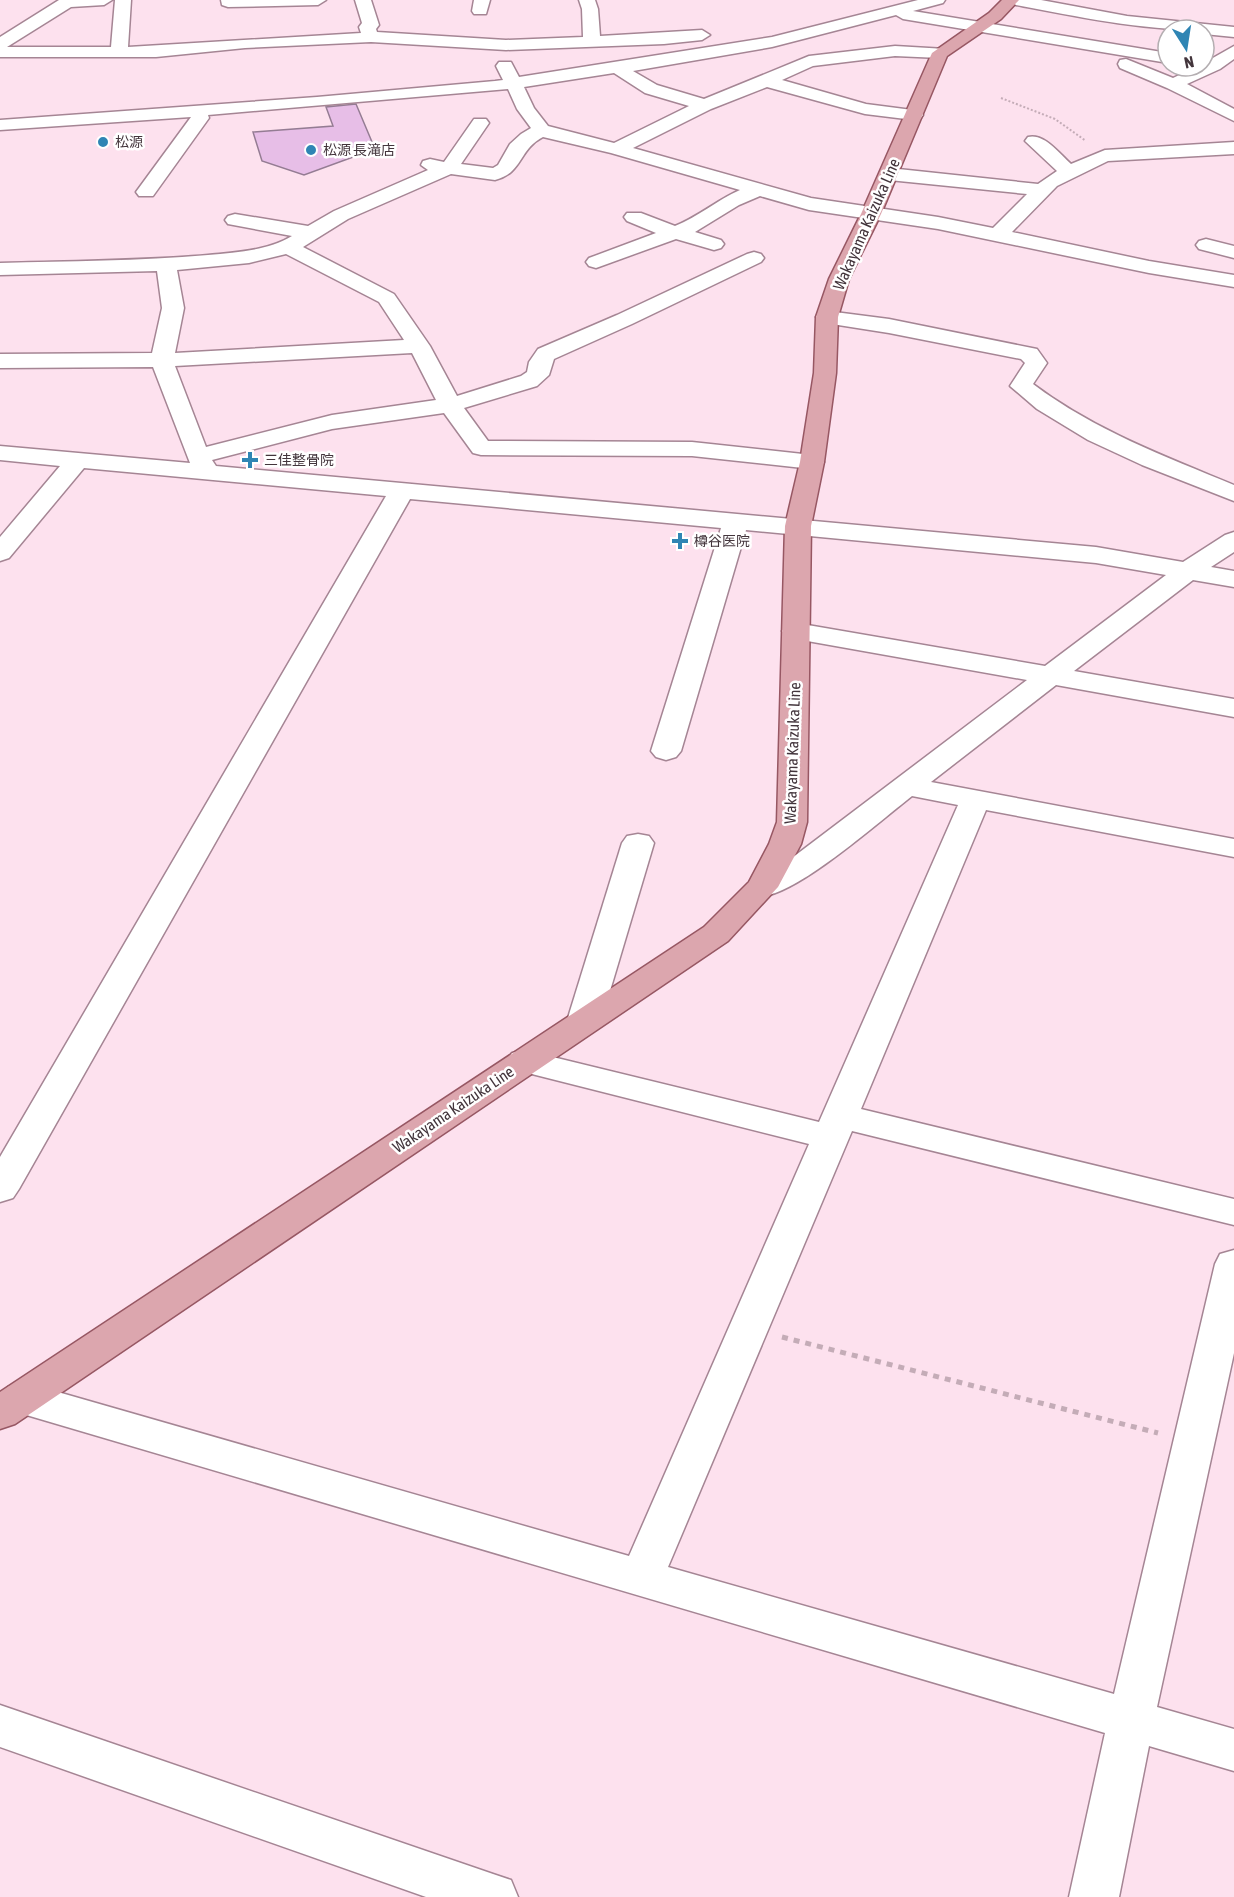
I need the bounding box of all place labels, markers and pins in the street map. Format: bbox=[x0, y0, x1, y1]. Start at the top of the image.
place label: 松源 bbox=[115, 134, 143, 150]
marker: 松源 bbox=[96, 135, 110, 149]
place label: 松源 長滝店 bbox=[323, 142, 395, 158]
marker: 松源 長滝店 bbox=[304, 143, 318, 157]
marker: 三佳整骨院 bbox=[241, 451, 259, 469]
place label: 三佳整骨院 bbox=[264, 452, 334, 468]
marker: 樽谷医院 bbox=[671, 532, 689, 550]
place label: 樽谷医院 bbox=[694, 533, 750, 549]

